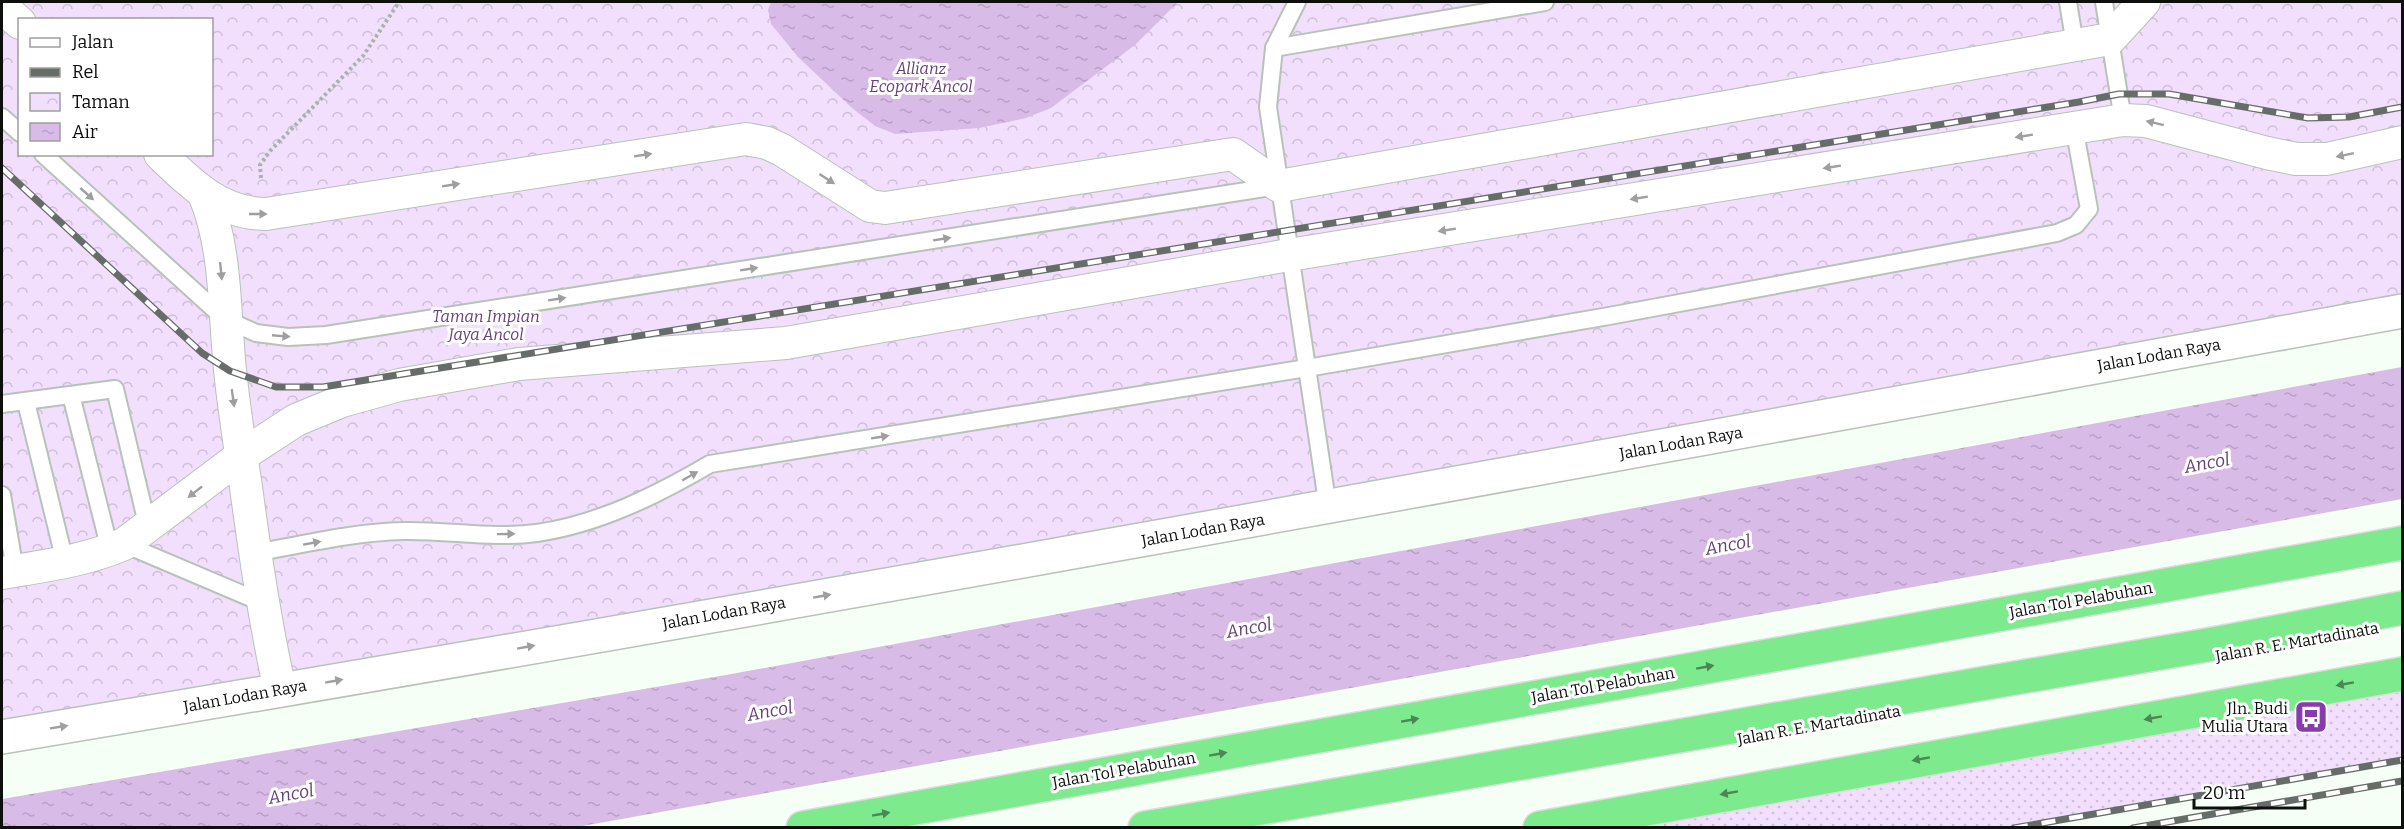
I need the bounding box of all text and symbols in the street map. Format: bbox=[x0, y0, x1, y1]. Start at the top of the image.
legend bbox=[18, 18, 213, 156]
text: Jalan bbox=[71, 31, 114, 53]
park label: Allianz Ecopark Ancol bbox=[869, 59, 973, 96]
text: Rel bbox=[72, 61, 98, 83]
text: Taman bbox=[72, 91, 130, 113]
one-way arrow bbox=[2146, 118, 2164, 128]
text: Air bbox=[72, 121, 98, 143]
one-way arrow bbox=[2014, 131, 2033, 140]
one-way arrow bbox=[634, 151, 653, 160]
one-way arrow bbox=[2336, 151, 2355, 160]
one-way arrow bbox=[1822, 163, 1841, 172]
one-way arrow bbox=[819, 173, 835, 184]
one-way arrow bbox=[441, 181, 460, 190]
one-way arrow bbox=[79, 187, 94, 201]
one-way arrow bbox=[1630, 194, 1649, 203]
one-way arrow bbox=[248, 209, 267, 219]
one-way arrow bbox=[1437, 225, 1456, 234]
one-way arrow bbox=[933, 234, 952, 243]
one-way arrow bbox=[216, 262, 226, 281]
one-way arrow bbox=[740, 264, 759, 273]
one-way arrow bbox=[547, 295, 566, 304]
park label: Taman Impian Jaya Ancol bbox=[432, 307, 540, 344]
one-way arrow bbox=[271, 331, 290, 341]
street label: Jalan Lodan Raya bbox=[2095, 335, 2222, 375]
one-way arrow bbox=[229, 389, 238, 408]
street label: Jalan Lodan Raya bbox=[1617, 423, 1744, 463]
one-way arrow bbox=[870, 432, 889, 441]
water label: Ancol bbox=[2182, 448, 2232, 478]
one-way arrow bbox=[682, 470, 698, 481]
one-way arrow bbox=[187, 485, 203, 498]
street label: Jalan Lodan Raya bbox=[1139, 510, 1266, 550]
one-way arrow bbox=[497, 529, 516, 539]
water label: Ancol bbox=[1703, 530, 1753, 560]
one-way arrow bbox=[303, 538, 322, 547]
street label: Jalan Tol Pelabuhan bbox=[2007, 578, 2154, 622]
one-way arrow bbox=[813, 591, 832, 600]
street label: Jalan Lodan Raya bbox=[660, 593, 787, 633]
water label: Ancol bbox=[1224, 613, 1274, 643]
street label: Jalan R. E. Martadinata bbox=[2213, 618, 2380, 666]
one-way arrow bbox=[517, 643, 536, 652]
one-way arrow bbox=[1696, 662, 1715, 671]
street label: Jalan Tol Pelabuhan bbox=[1529, 663, 1676, 707]
street label: Jalan Lodan Raya bbox=[181, 676, 308, 716]
one-way arrow bbox=[325, 676, 344, 685]
one-way arrow bbox=[2335, 680, 2354, 689]
water label: Ancol bbox=[745, 696, 795, 726]
place label: Jln. Budi Mulia Utara bbox=[2201, 699, 2288, 736]
bus stop icon: Jln. Budi Mulia Utara bbox=[2293, 699, 2329, 735]
street label: Jalan R. E. Martadinata bbox=[1735, 701, 1902, 749]
one-way arrow bbox=[2143, 714, 2162, 723]
one-way arrow bbox=[1401, 715, 1420, 724]
one-way arrow bbox=[50, 723, 69, 732]
street label: Jalan Tol Pelabuhan bbox=[1050, 748, 1197, 792]
one-way arrow bbox=[1209, 749, 1228, 758]
one-way arrow bbox=[1912, 755, 1931, 764]
scale bar bbox=[2194, 772, 2305, 810]
water label: Ancol bbox=[266, 779, 316, 809]
text: 20 m bbox=[2203, 782, 2245, 804]
one-way arrow bbox=[1720, 789, 1739, 798]
one-way arrow bbox=[872, 809, 891, 818]

